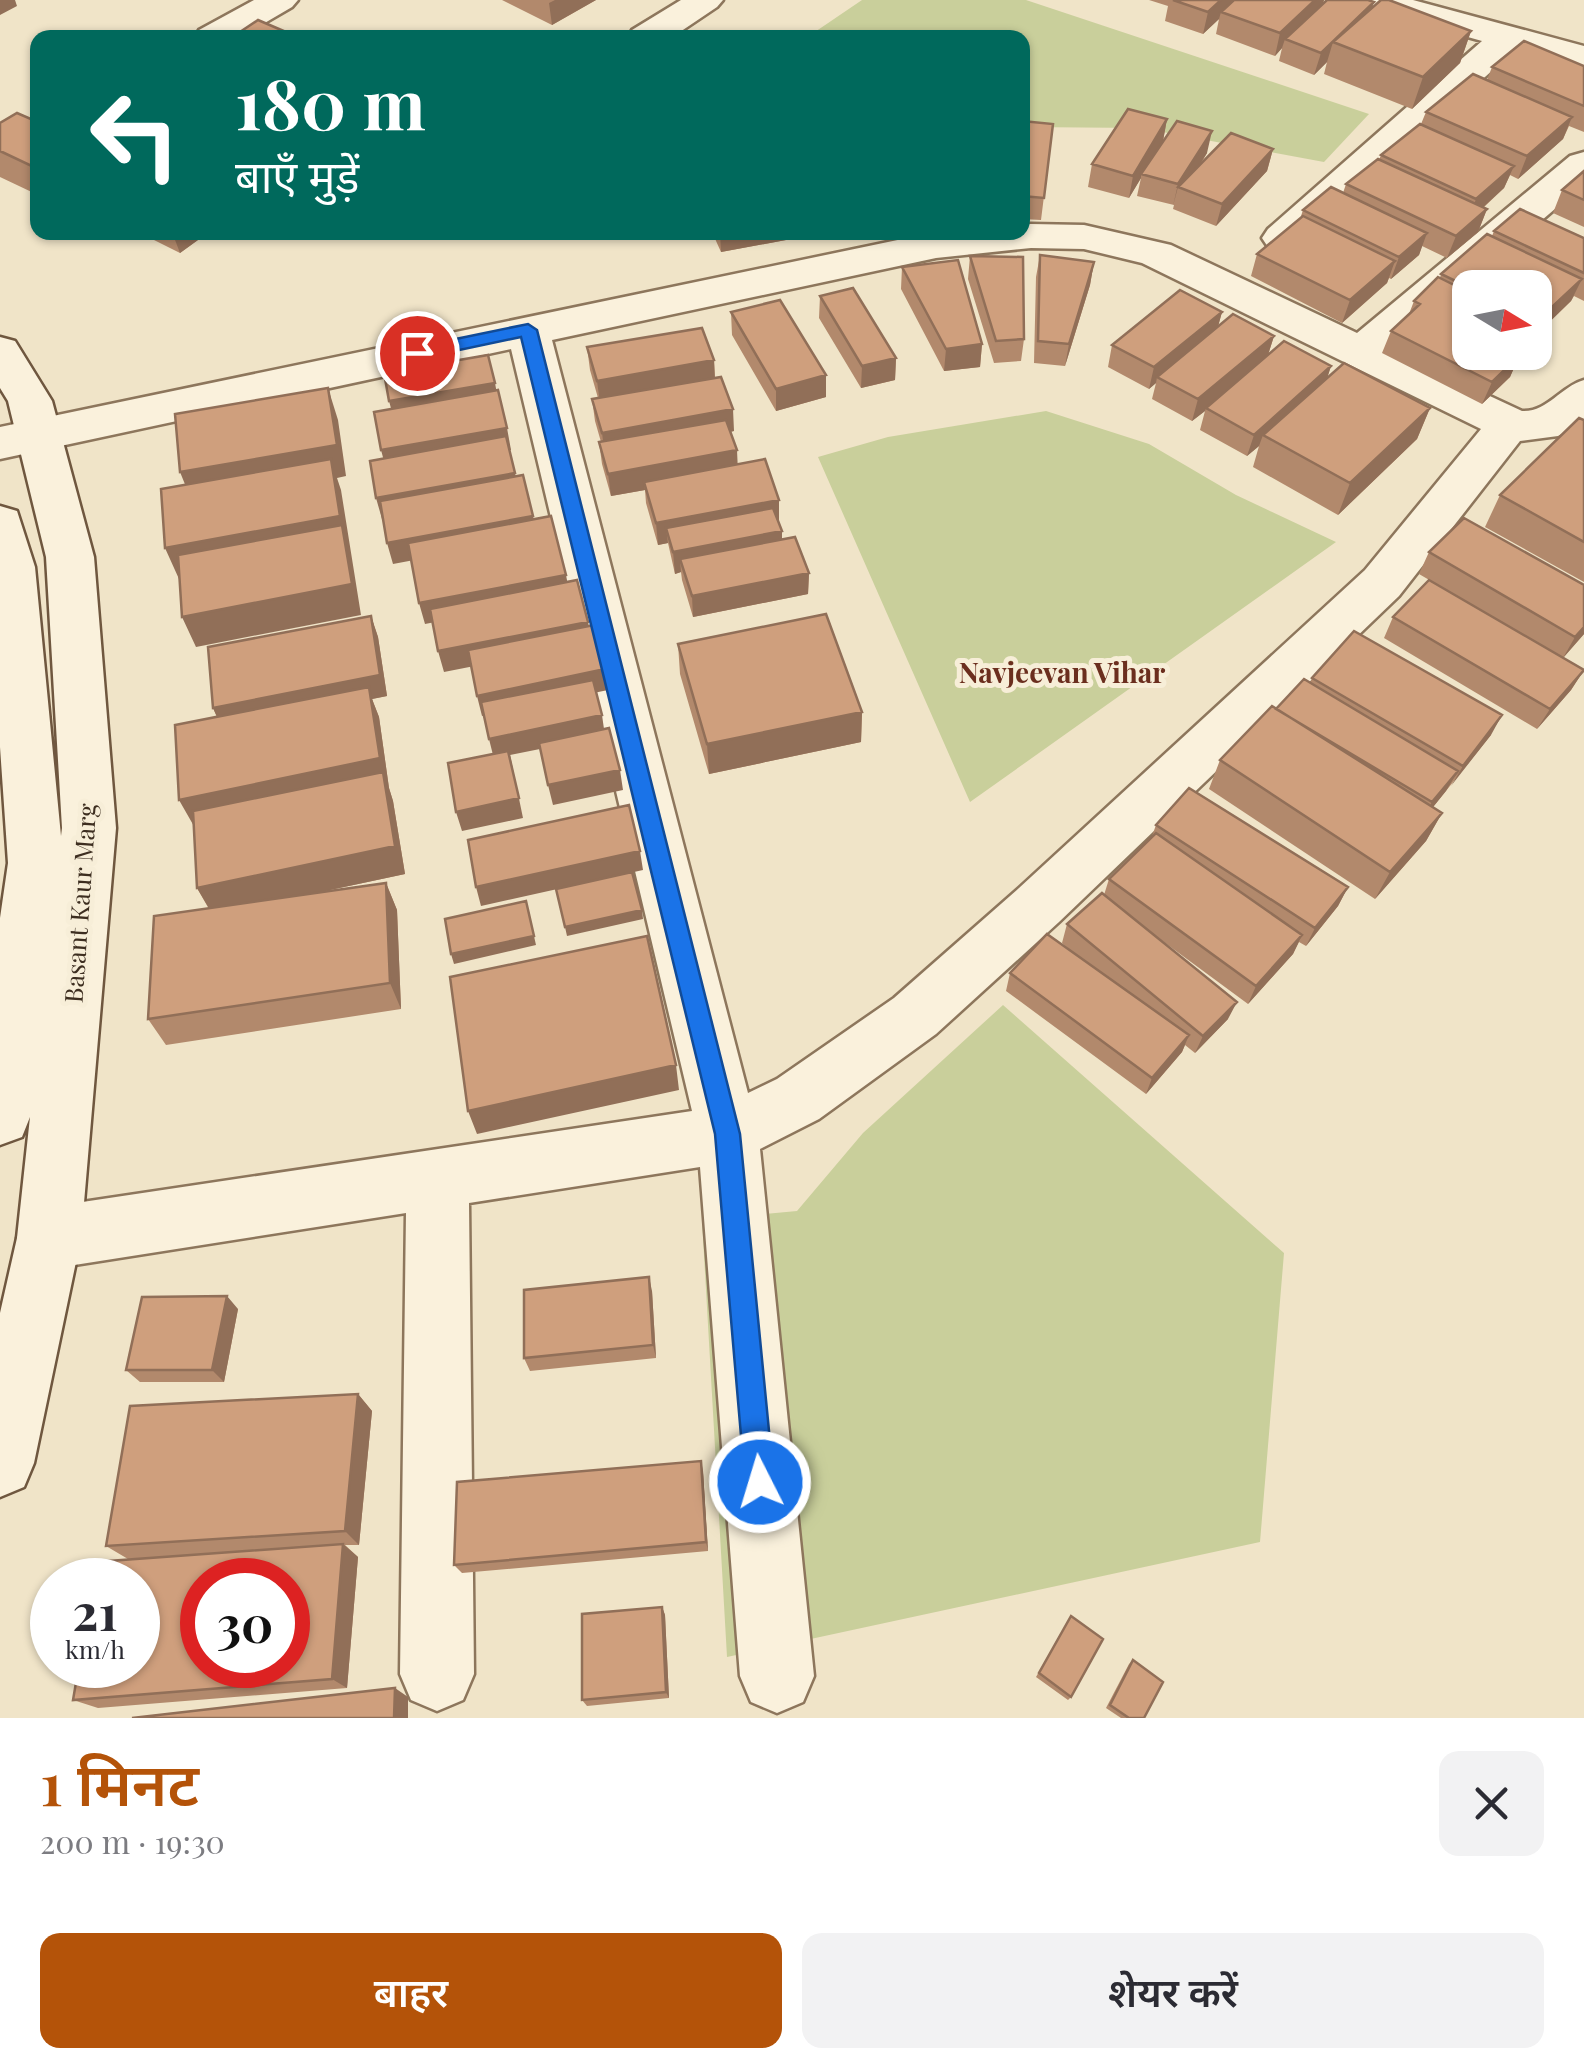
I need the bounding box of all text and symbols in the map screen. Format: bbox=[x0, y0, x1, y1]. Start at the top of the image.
text: 180 m bbox=[235, 54, 426, 148]
icon: left bbox=[70, 70, 200, 200]
text: बाएँ मुड़ें bbox=[235, 144, 359, 204]
north arrow bbox=[1452, 270, 1552, 370]
map controls bbox=[1452, 270, 1552, 370]
pin bbox=[375, 311, 460, 396]
icon: arrive bbox=[390, 326, 445, 381]
district label: Navjeevan Vihar bbox=[959, 653, 1165, 690]
street label: Basant Kaur Marg bbox=[56, 801, 102, 1004]
position arrow bbox=[708, 1430, 812, 1534]
speed limit sign: 30 bbox=[180, 1558, 310, 1688]
text: 21 bbox=[72, 1577, 118, 1644]
text: km/h bbox=[65, 1632, 125, 1665]
text: 1 मिनट bbox=[40, 1741, 199, 1821]
button: close bbox=[1439, 1751, 1544, 1856]
text: 200 m · 19:30 bbox=[40, 1819, 225, 1862]
button: बाहर bbox=[40, 1933, 782, 2048]
button: शेयर करें bbox=[802, 1933, 1544, 2048]

